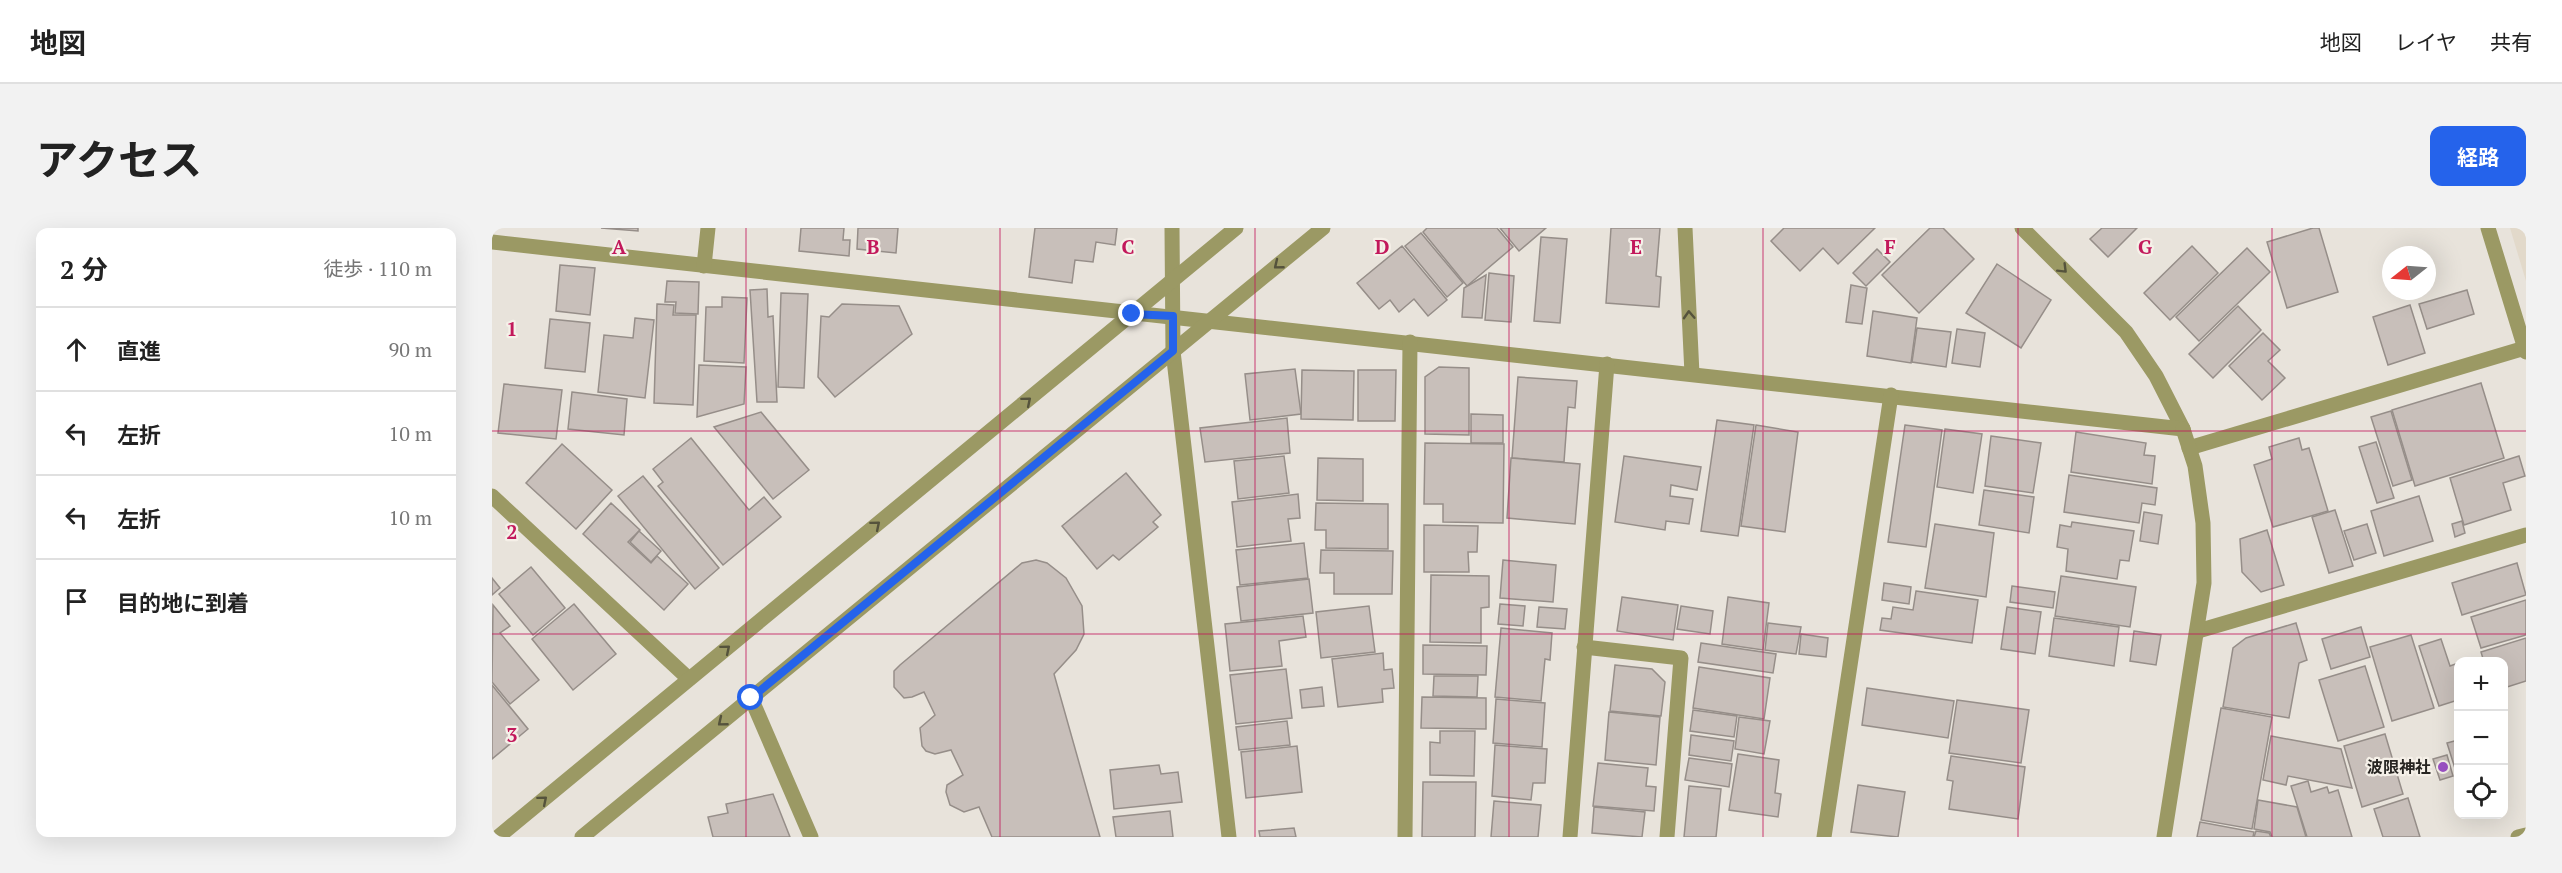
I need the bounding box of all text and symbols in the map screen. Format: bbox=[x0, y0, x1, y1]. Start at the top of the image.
text: 地図 bbox=[30, 24, 86, 61]
text: 地図 bbox=[2320, 28, 2362, 56]
text: レイヤ bbox=[2395, 28, 2457, 56]
text: 共有 bbox=[2490, 28, 2532, 56]
button: 経路 bbox=[2430, 126, 2526, 186]
text: アクセス bbox=[36, 131, 202, 187]
text: A bbox=[612, 233, 627, 260]
text: B bbox=[867, 233, 880, 260]
text: C bbox=[1121, 233, 1135, 260]
text: D bbox=[1375, 233, 1389, 260]
text: E bbox=[1630, 233, 1642, 260]
text: F bbox=[1884, 233, 1896, 260]
text: G bbox=[2138, 233, 2152, 260]
north arrow bbox=[2382, 246, 2436, 300]
text: 2 分 bbox=[60, 252, 108, 286]
text: 徒歩 · 110 m bbox=[323, 255, 432, 282]
one-way arrow bbox=[1274, 258, 1285, 269]
one-way arrow bbox=[2056, 262, 2067, 273]
route end bbox=[1118, 300, 1144, 326]
one-way arrow bbox=[1683, 311, 1696, 320]
text: 1 bbox=[506, 315, 518, 342]
icon: ahead bbox=[60, 333, 93, 366]
text: 直進 bbox=[117, 336, 161, 365]
text: 90 m bbox=[389, 336, 432, 363]
one-way arrow bbox=[1020, 397, 1031, 408]
icon: left bbox=[60, 417, 93, 450]
text: 左折 bbox=[117, 420, 161, 449]
text: 10 m bbox=[389, 420, 432, 447]
icon: left bbox=[60, 501, 93, 534]
text: 左折 bbox=[117, 504, 161, 533]
text: 10 m bbox=[389, 504, 432, 531]
text: 2 bbox=[506, 518, 518, 545]
one-way arrow bbox=[869, 521, 880, 532]
icon: arrive bbox=[60, 585, 93, 618]
text: 目的地に到着 bbox=[117, 588, 249, 617]
one-way arrow bbox=[719, 645, 730, 656]
map controls bbox=[2454, 657, 2508, 819]
button: + bbox=[2454, 657, 2508, 711]
route start bbox=[737, 684, 763, 710]
button: − bbox=[2454, 711, 2508, 765]
one-way arrow bbox=[718, 715, 729, 726]
text: 3 bbox=[506, 721, 518, 748]
place label: 波限神社 bbox=[2367, 756, 2431, 778]
marker: 波限神社 bbox=[2436, 760, 2450, 774]
button: locate bbox=[2454, 765, 2508, 819]
one-way arrow bbox=[536, 796, 547, 807]

